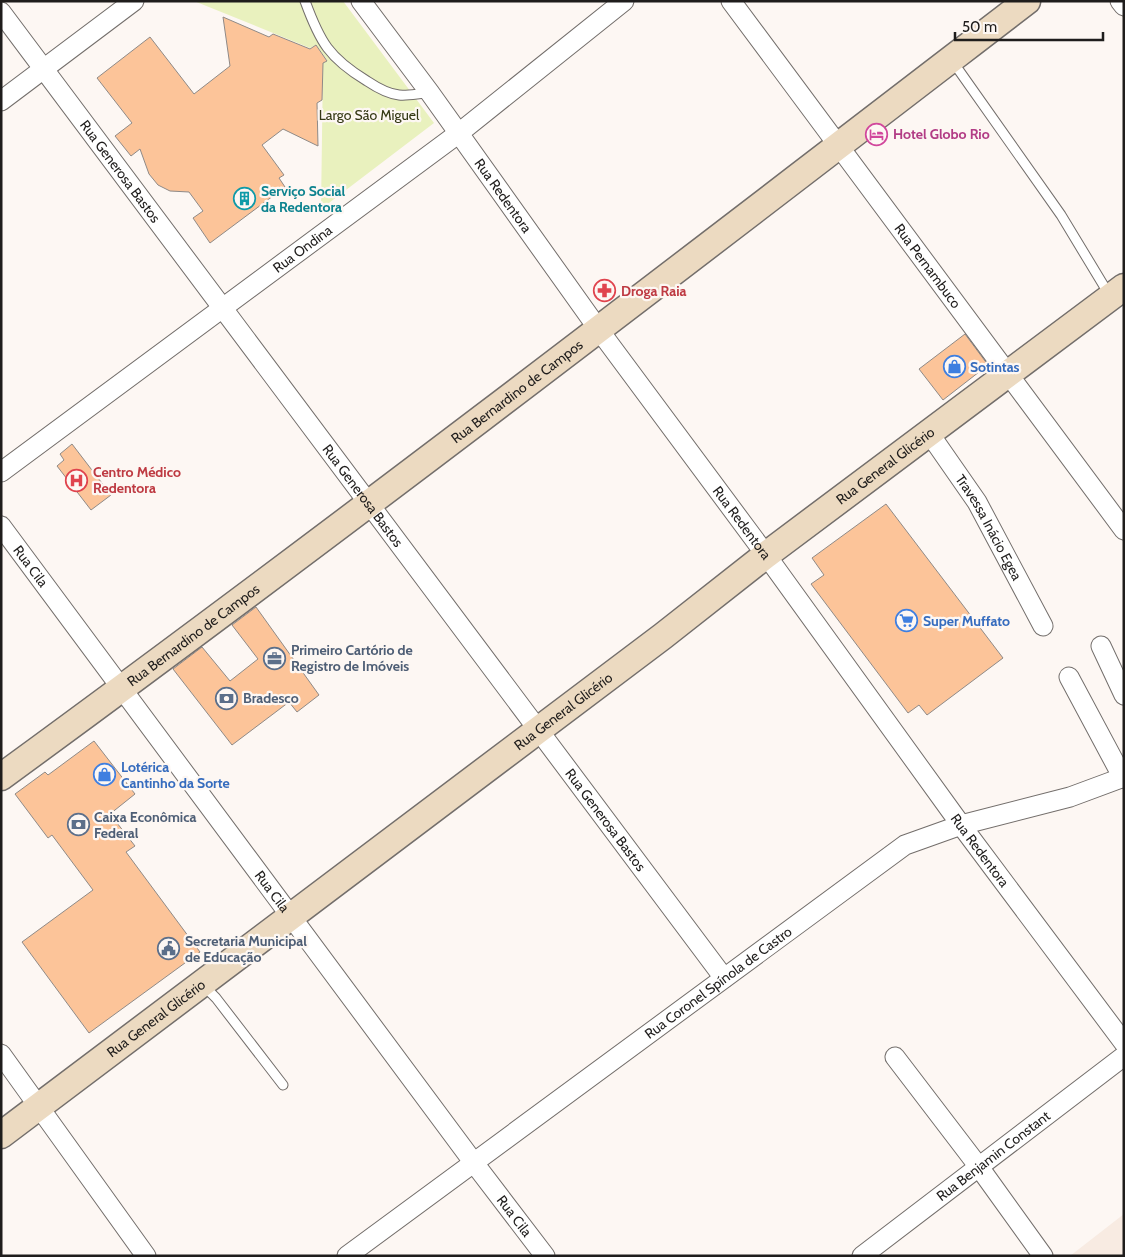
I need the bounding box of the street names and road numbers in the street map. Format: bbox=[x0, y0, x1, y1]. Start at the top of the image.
street label: Rua Generosa Bastos bbox=[76, 116, 165, 226]
street label: Rua Redentora bbox=[471, 155, 536, 236]
street label: Rua Pernambuco bbox=[890, 220, 965, 312]
street label: Rua Ondina bbox=[269, 221, 336, 277]
street label: Rua Bernardino de Campos bbox=[447, 336, 586, 447]
street label: Rua General Glicério bbox=[832, 423, 938, 509]
street label: Rua Generosa Bastos bbox=[319, 441, 407, 551]
street label: Travessa Inácio Egea bbox=[952, 471, 1026, 584]
street label: Rua Redentora bbox=[709, 482, 775, 563]
street label: Rua Cila bbox=[9, 542, 52, 591]
street label: Rua Bernardino de Campos bbox=[123, 580, 263, 690]
street label: Rua General Glicério bbox=[510, 668, 616, 754]
street label: Rua Generosa Bastos bbox=[561, 765, 650, 875]
street label: Rua Redentora bbox=[947, 810, 1013, 891]
street label: Rua Cila bbox=[251, 867, 294, 916]
street label: Rua Coronel Spínola de Castro bbox=[641, 922, 796, 1043]
street label: Rua General Glicério bbox=[103, 975, 209, 1061]
street label: Rua Benjamin Constant bbox=[933, 1107, 1054, 1205]
street label: Rua Cila bbox=[493, 1192, 536, 1241]

